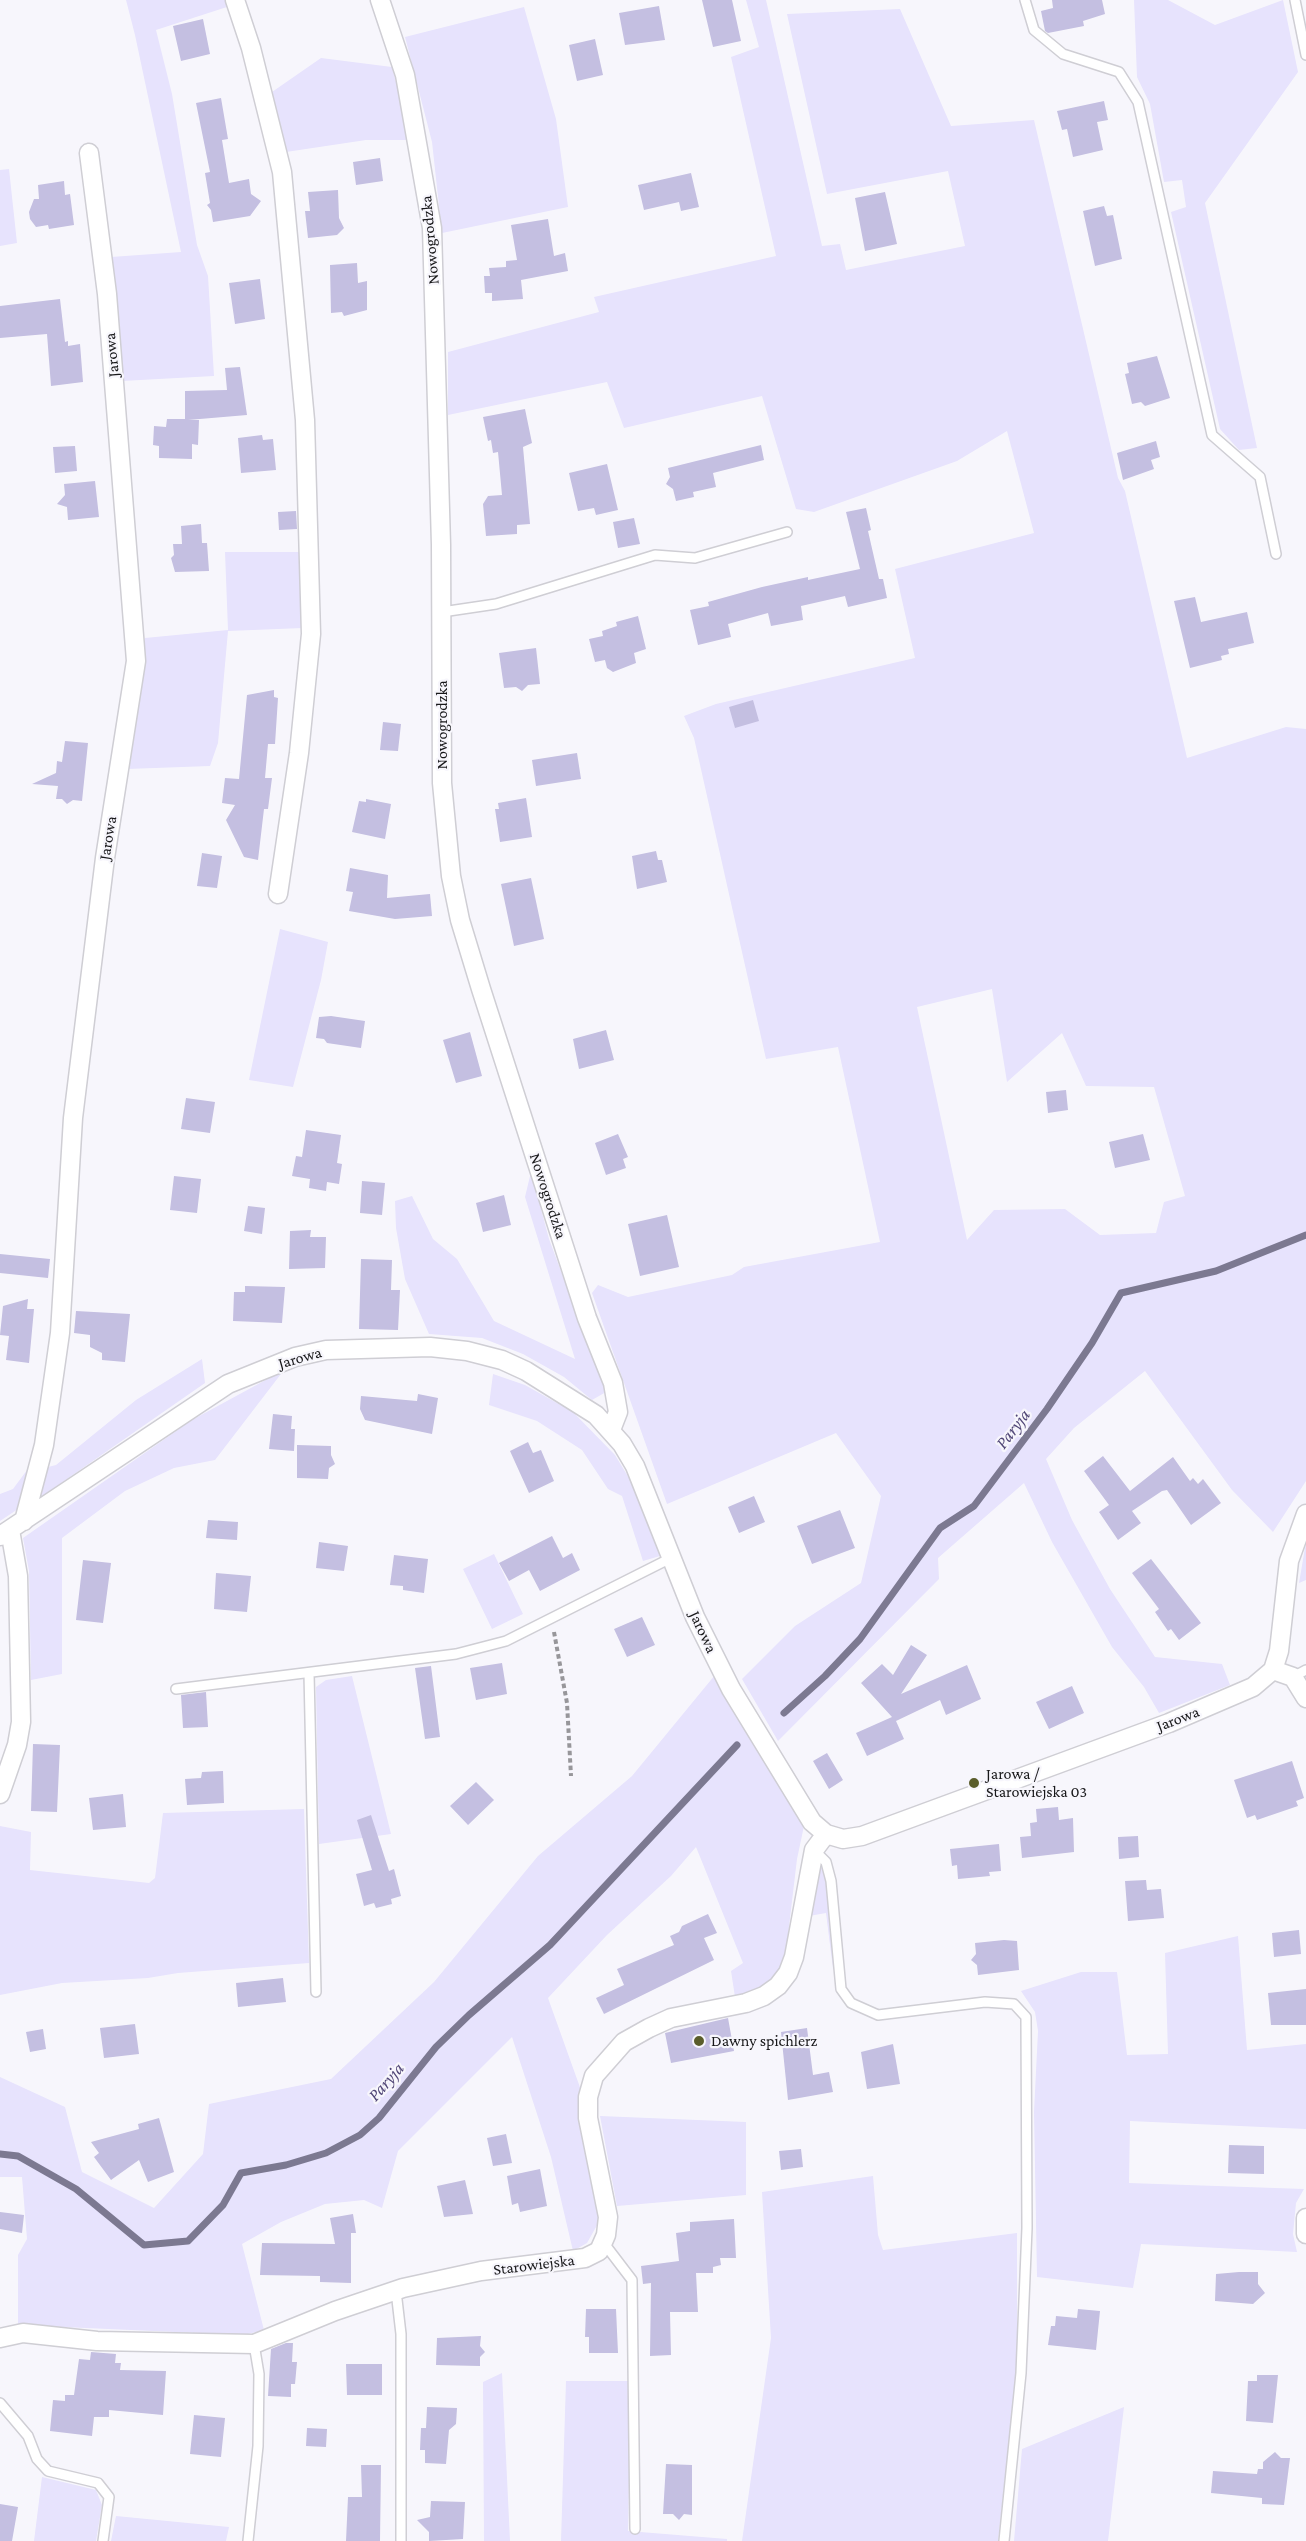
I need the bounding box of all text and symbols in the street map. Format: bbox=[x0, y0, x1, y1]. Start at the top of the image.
street label: Nowogrodzka bbox=[417, 195, 443, 285]
street label: Jarowa bbox=[100, 332, 124, 378]
street label: Nowogrodzka bbox=[432, 680, 452, 770]
street label: Jarowa bbox=[95, 815, 121, 861]
street label: Nowogrodzka bbox=[525, 1151, 571, 1241]
street label: Jarowa bbox=[276, 1343, 324, 1373]
water label: Paryja bbox=[991, 1405, 1035, 1453]
street label: Jarowa bbox=[685, 1608, 721, 1656]
street label: Jarowa bbox=[1154, 1702, 1202, 1736]
place label: Jarowa / Starowiejska 03 bbox=[986, 1764, 1087, 1802]
marker: Jarowa / Starowiejska 03 bbox=[967, 1776, 981, 1790]
place label: Dawny spichlerz bbox=[711, 2031, 817, 2051]
marker: Dawny spichlerz bbox=[692, 2034, 706, 2048]
water label: Paryja bbox=[363, 2058, 409, 2106]
street label: Starowiejska bbox=[492, 2251, 576, 2279]

